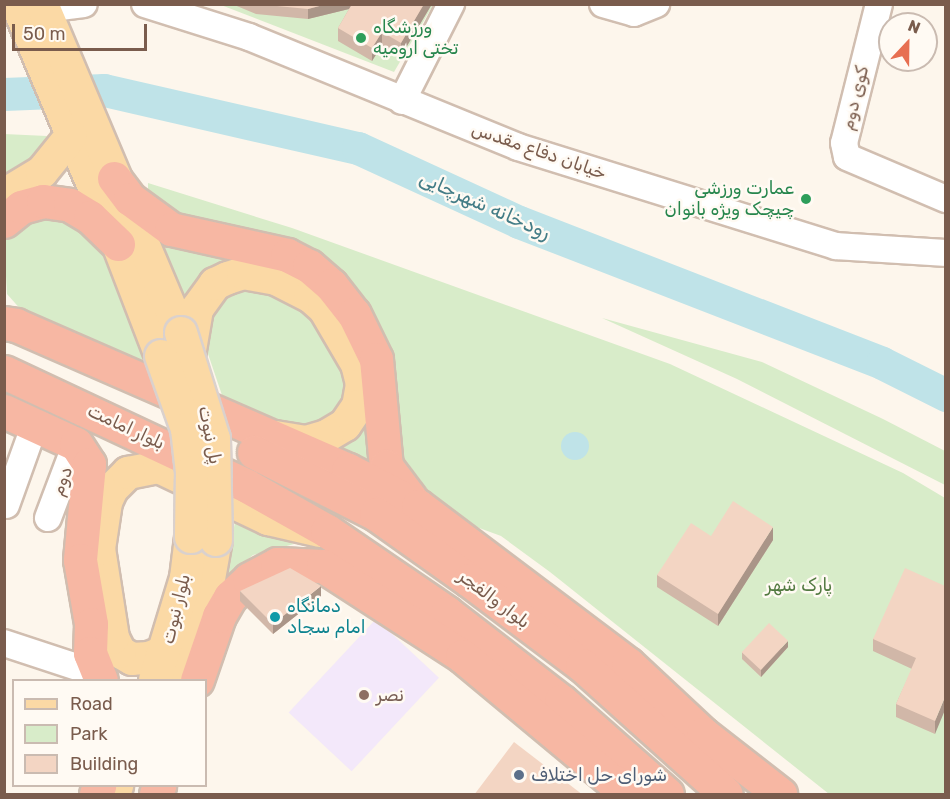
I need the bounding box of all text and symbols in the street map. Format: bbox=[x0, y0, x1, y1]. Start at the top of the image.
scale bar bbox=[15, 12, 150, 50]
north arrow bbox=[878, 12, 938, 72]
text: N bbox=[905, 16, 923, 38]
place label: ورزشگاه تختی ارومیه bbox=[373, 17, 458, 60]
text: 50 m bbox=[23, 23, 66, 45]
marker: ورزشگاه تختی ارومیه bbox=[354, 31, 368, 45]
street label: کوی دوم bbox=[837, 64, 873, 132]
street label: خیابان دفاع مقدس bbox=[469, 118, 609, 184]
water label: رودخانه شهرچایی bbox=[416, 165, 554, 245]
place label: عمارت ورزشی چیچک ویژه بانوان bbox=[665, 178, 794, 220]
marker: عمارت ورزشی چیچک ویژه بانوان bbox=[799, 192, 813, 206]
street label: بلوار امامت bbox=[84, 400, 168, 454]
street label: پل نبوت bbox=[194, 404, 226, 466]
street label: دوم bbox=[47, 463, 77, 499]
street label: بلوار والفجر bbox=[454, 565, 534, 633]
street label: بلوار نبوت bbox=[157, 572, 195, 646]
park label: پارک شهر bbox=[766, 574, 832, 596]
place label: دمانگاه امام سجاد bbox=[287, 596, 366, 638]
marker: دمانگاه امام سجاد bbox=[268, 610, 282, 624]
legend bbox=[12, 679, 207, 787]
place label: نصر bbox=[376, 684, 404, 706]
marker: نصر bbox=[357, 688, 371, 702]
text: Road bbox=[70, 693, 113, 715]
text: Park bbox=[70, 723, 107, 745]
text: Building bbox=[70, 753, 138, 775]
place label: شورای حل اختلاف bbox=[531, 764, 667, 786]
marker: شورای حل اختلاف bbox=[512, 768, 526, 782]

